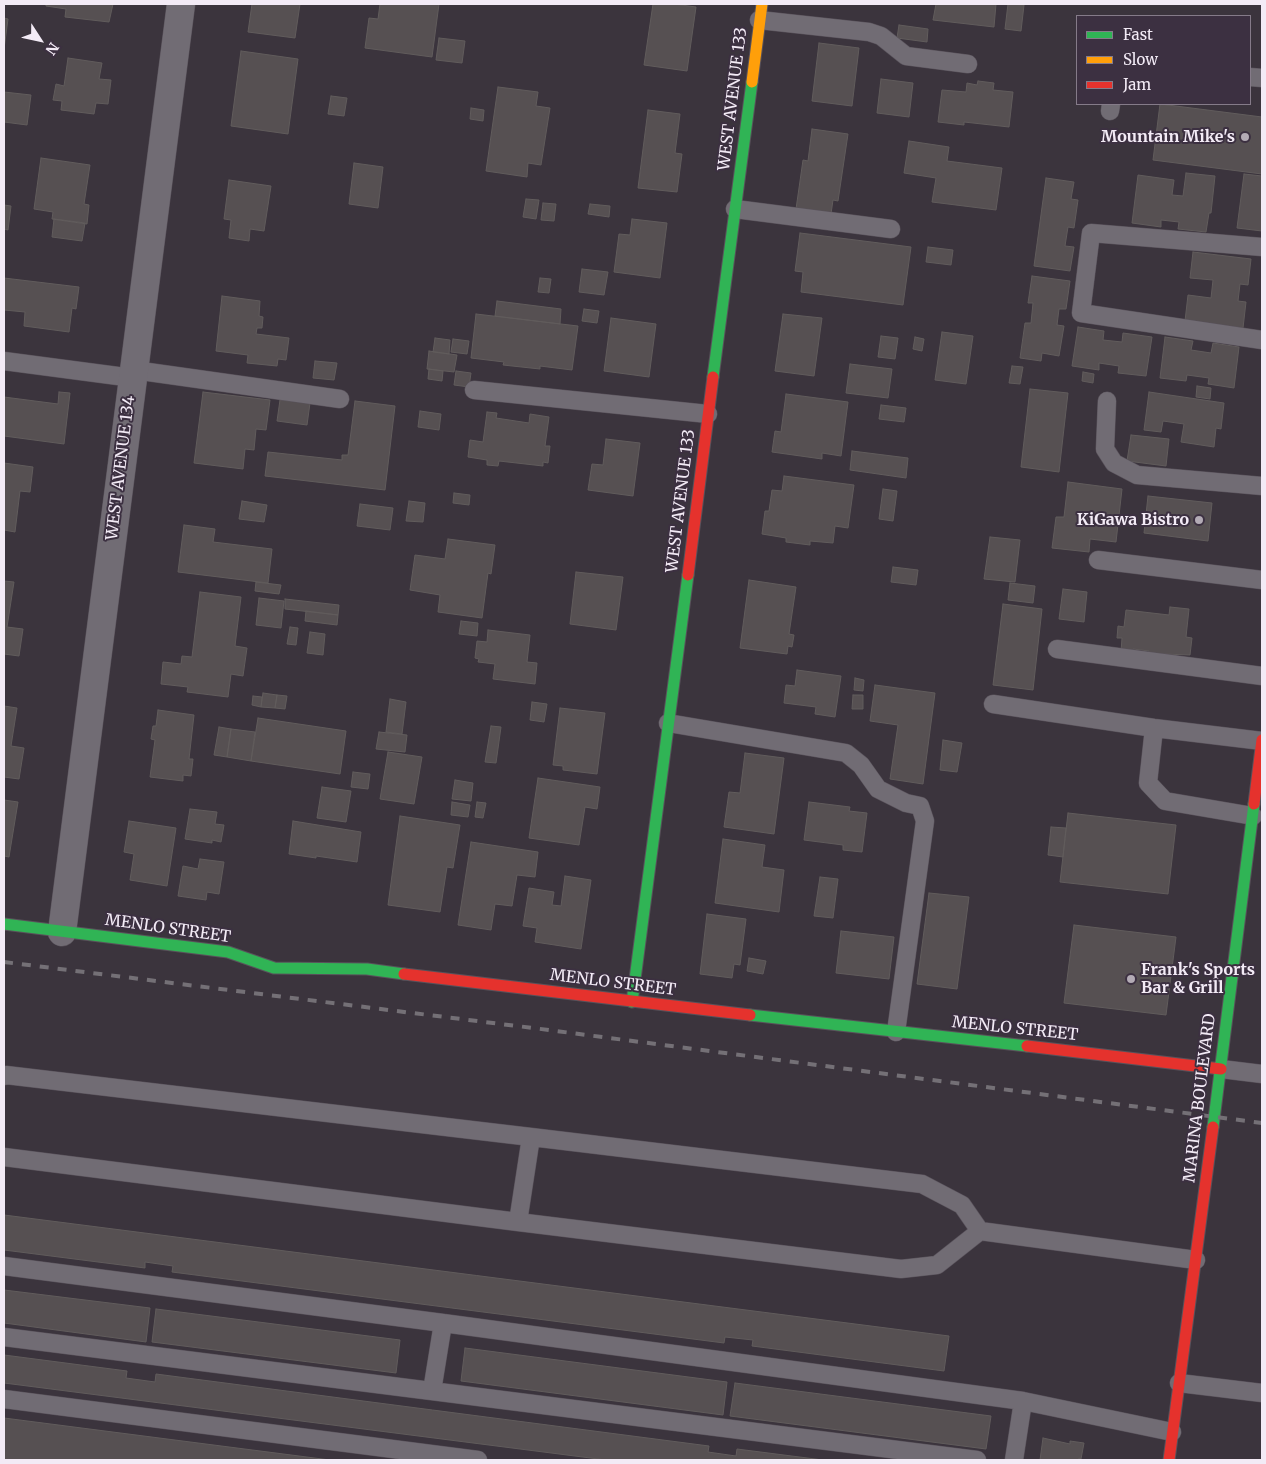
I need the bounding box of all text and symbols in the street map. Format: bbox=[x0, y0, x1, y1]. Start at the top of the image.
north arrow bbox=[15, 15, 65, 65]
legend bbox=[1076, 15, 1251, 105]
text: Fast bbox=[1123, 25, 1153, 44]
street label: WEST AVENUE 133 bbox=[715, 26, 751, 172]
text: N bbox=[42, 39, 63, 58]
text: Slow bbox=[1123, 50, 1158, 69]
text: Jam bbox=[1123, 75, 1151, 94]
place label: Mountain Mike's bbox=[1101, 127, 1235, 147]
marker: Mountain Mike's bbox=[1239, 131, 1251, 143]
street label: WEST AVENUE 134 bbox=[103, 395, 139, 541]
street label: WEST AVENUE 133 bbox=[663, 428, 699, 574]
place label: KiGawa Bistro bbox=[1077, 510, 1189, 530]
marker: KiGawa Bistro bbox=[1193, 514, 1205, 526]
street label: MENLO STREET bbox=[104, 911, 232, 947]
place label: Frank's Sports Bar & Grill bbox=[1141, 960, 1255, 998]
street label: MENLO STREET bbox=[549, 966, 677, 1000]
marker: Frank's Sports Bar & Grill bbox=[1125, 973, 1137, 985]
street label: MARINA BOULEVARD bbox=[1180, 1012, 1220, 1184]
street label: MENLO STREET bbox=[951, 1013, 1079, 1045]

